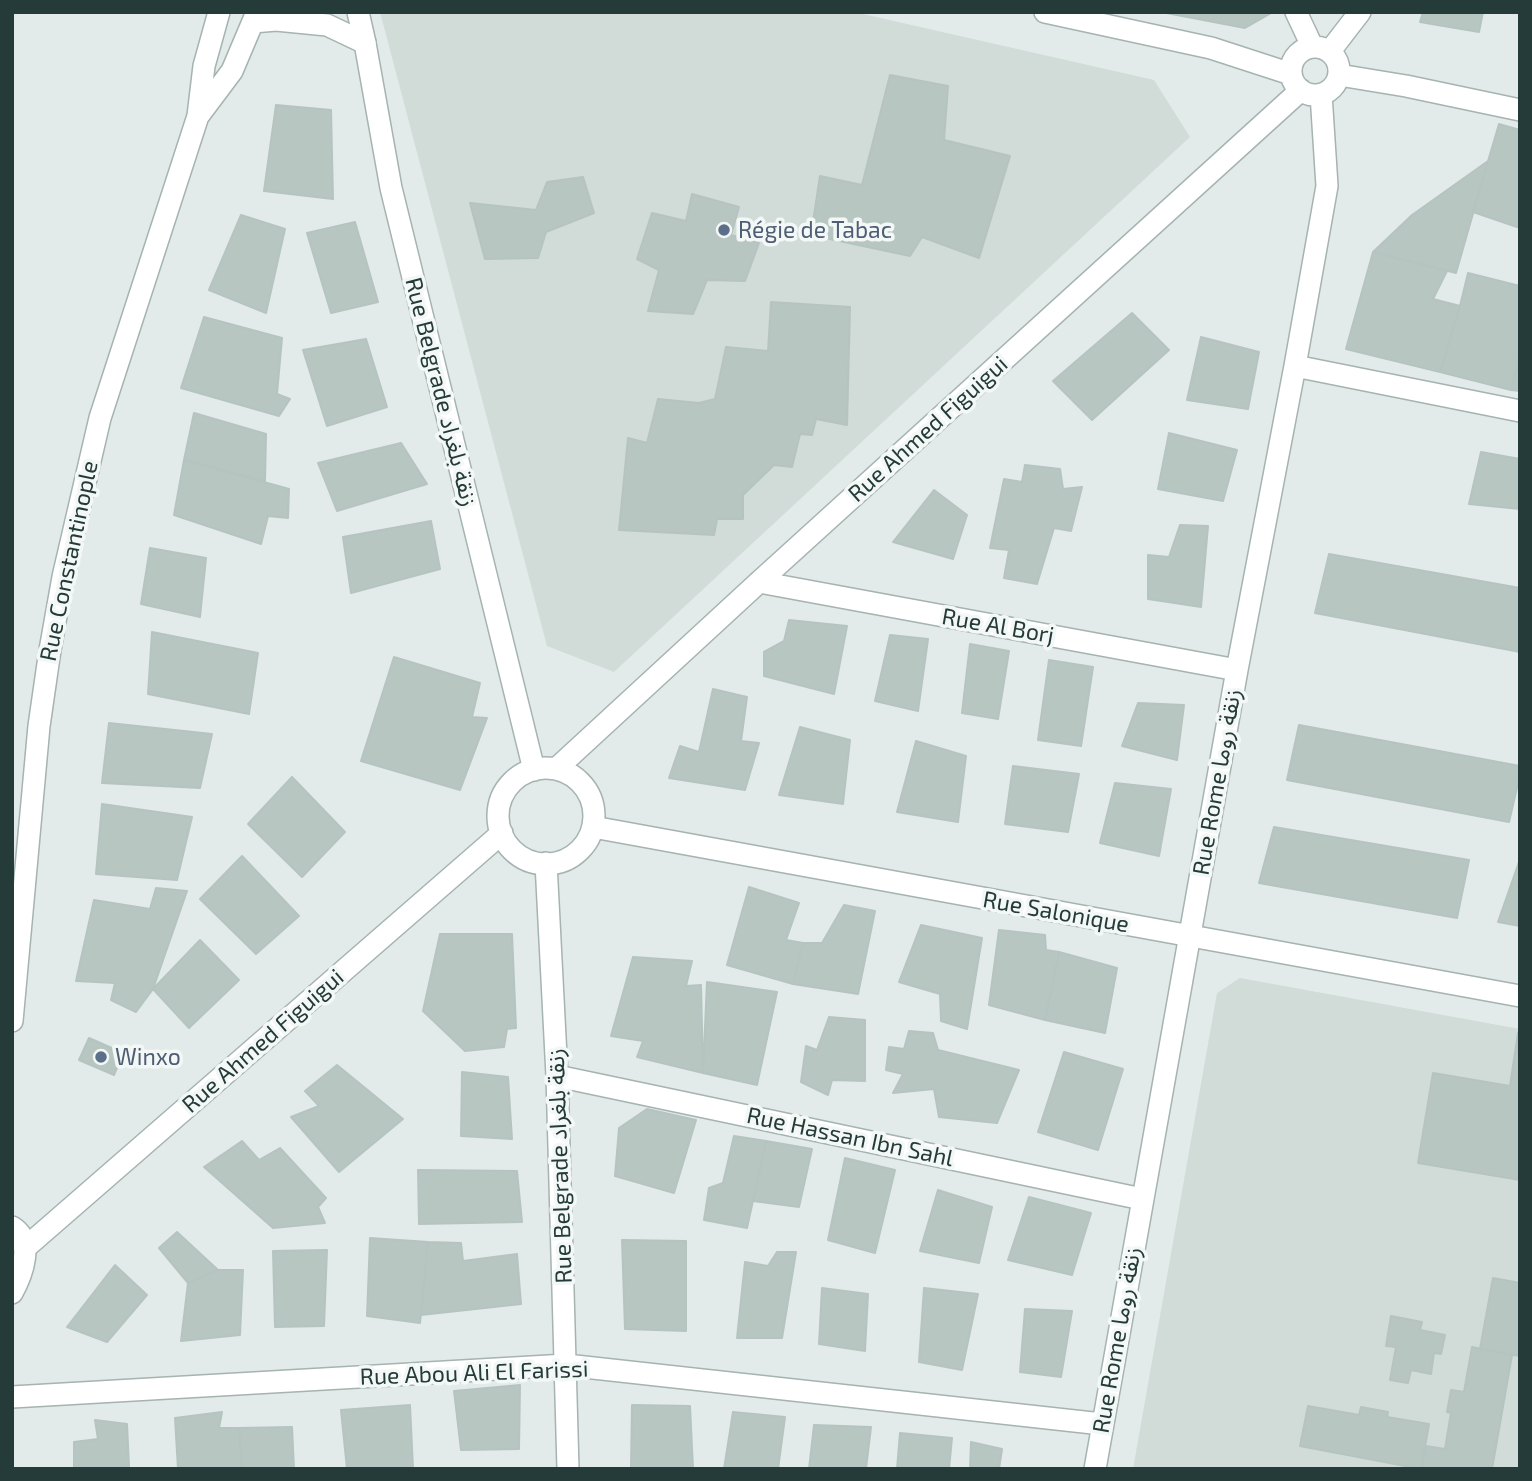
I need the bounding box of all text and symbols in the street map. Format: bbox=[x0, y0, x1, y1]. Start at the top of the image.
place label: Régie de Tabac bbox=[738, 216, 892, 244]
marker: Régie de Tabac bbox=[716, 222, 732, 238]
street label: Rue Belgrade زنقة بلغراد bbox=[399, 275, 483, 509]
street label: Rue Ahmed Figuigui bbox=[843, 350, 1013, 508]
street label: Rue Constantinople bbox=[34, 458, 104, 664]
street label: Rue Al Borj bbox=[940, 603, 1056, 649]
street label: Rue Rome زنقة روما bbox=[1187, 687, 1247, 877]
street label: Rue Salonique bbox=[981, 886, 1131, 938]
street label: Rue Ahmed Figuigui bbox=[177, 963, 349, 1119]
place label: Winxo bbox=[115, 1043, 181, 1071]
street label: Rue Belgrade زنقة بلغراد bbox=[542, 1048, 578, 1284]
marker: Winxo bbox=[93, 1049, 109, 1065]
street label: Rue Hassan Ibn Sahl bbox=[744, 1102, 956, 1172]
street label: Rue Rome زنقة روما bbox=[1087, 1245, 1147, 1435]
street label: Rue Abou Ali El Farissi bbox=[359, 1355, 589, 1391]

